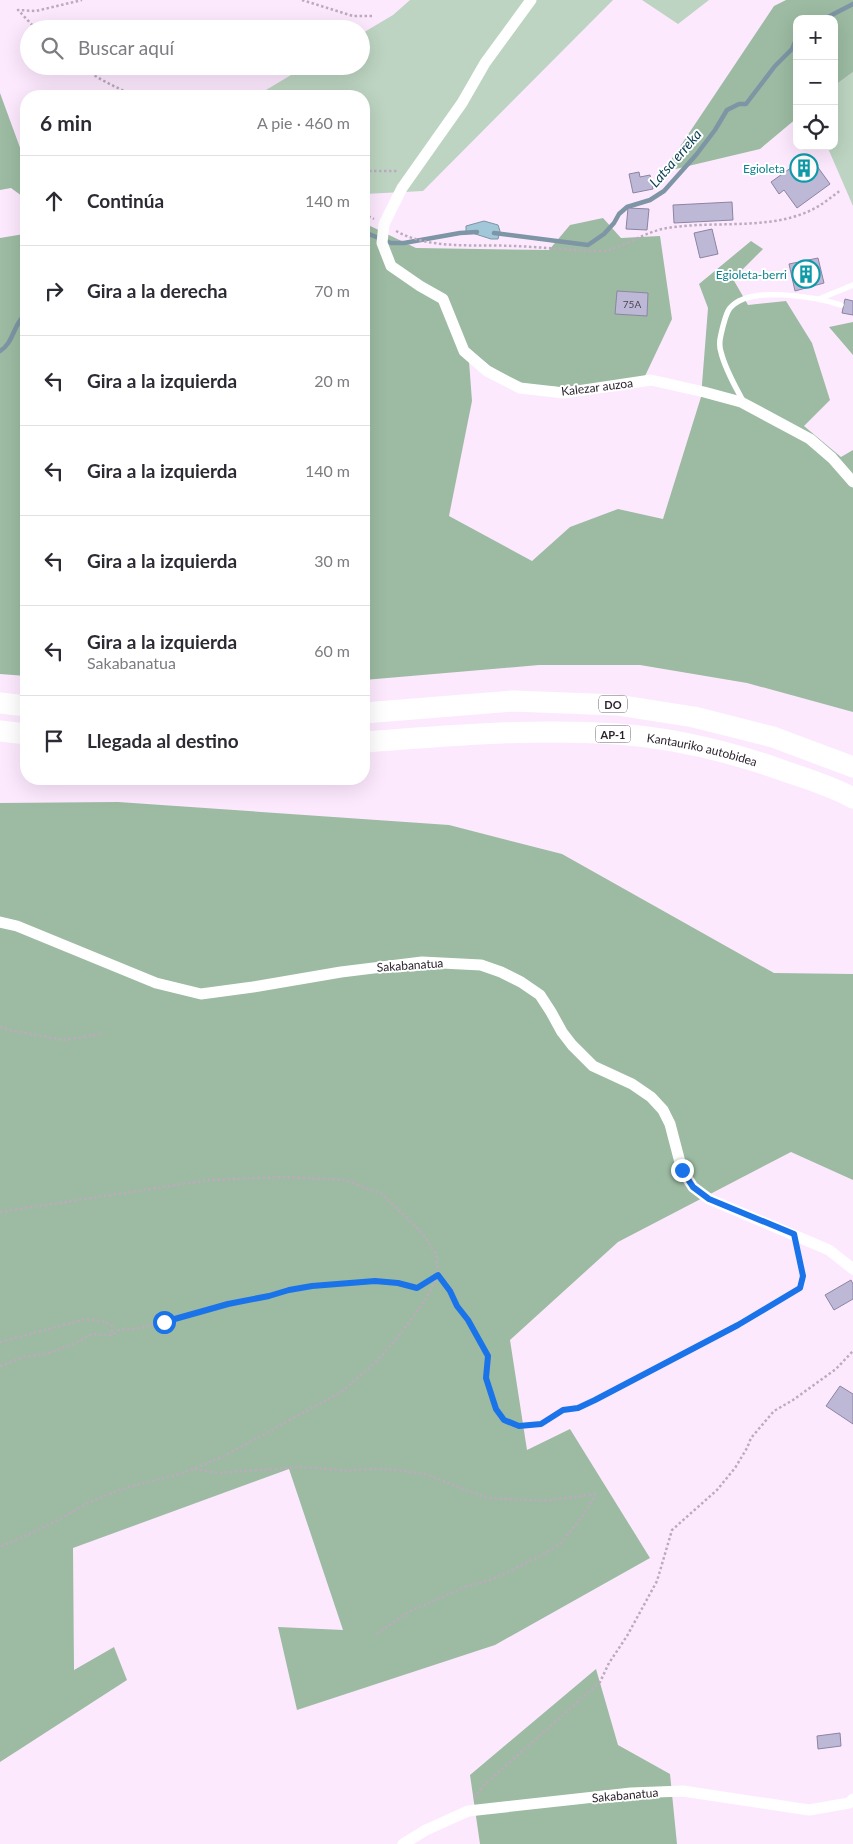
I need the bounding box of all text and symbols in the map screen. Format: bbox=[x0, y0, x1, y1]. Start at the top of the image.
map controls bbox=[793, 15, 838, 150]
button: + bbox=[793, 15, 838, 60]
search box bbox=[20, 20, 370, 75]
icon: search bbox=[38, 34, 66, 62]
text: Buscar aquí bbox=[78, 36, 174, 59]
button: − bbox=[793, 60, 838, 105]
button: locate bbox=[793, 105, 838, 150]
text: 6 min bbox=[40, 110, 92, 135]
text: A pie · 460 m bbox=[257, 113, 350, 132]
water label: Latsa erreka bbox=[645, 126, 705, 190]
building icon: Egioleta bbox=[789, 153, 819, 183]
place label: Egioleta bbox=[743, 161, 785, 176]
icon: ahead bbox=[40, 187, 68, 215]
text: Continúa bbox=[87, 189, 164, 212]
text: 140 m bbox=[305, 191, 350, 210]
building icon: Egioleta-berri bbox=[791, 259, 821, 289]
place label: Egioleta-berri bbox=[716, 267, 787, 282]
icon: right bbox=[40, 277, 68, 305]
text: Gira a la derecha bbox=[87, 279, 227, 302]
text: 70 m bbox=[314, 281, 350, 300]
house number: 75A bbox=[623, 298, 641, 310]
icon: left bbox=[40, 367, 68, 395]
text: Gira a la izquierda bbox=[87, 369, 237, 392]
text: 20 m bbox=[314, 371, 350, 390]
street label: Kalezar auzoa bbox=[560, 375, 634, 399]
icon: left bbox=[40, 457, 68, 485]
text: Gira a la izquierda bbox=[87, 459, 237, 482]
text: 140 m bbox=[305, 461, 350, 480]
icon: left bbox=[40, 547, 68, 575]
text: Gira a la izquierda bbox=[87, 549, 237, 572]
text: 30 m bbox=[314, 551, 350, 570]
text: Gira a la izquierda bbox=[87, 630, 237, 653]
icon: left bbox=[40, 637, 68, 665]
text: 60 m bbox=[314, 641, 350, 660]
text: Sakabanatua bbox=[87, 653, 176, 672]
road number: DO bbox=[599, 696, 627, 712]
road number: AP-1 bbox=[596, 726, 630, 742]
icon: arrive bbox=[40, 727, 68, 755]
text: Llegada al destino bbox=[87, 729, 239, 752]
street label: Kantauriko autobidea bbox=[646, 730, 759, 769]
street label: Sakabanatua bbox=[376, 955, 444, 975]
route end bbox=[671, 1159, 694, 1182]
route start bbox=[153, 1311, 176, 1334]
street label: Sakabanatua bbox=[591, 1785, 659, 1805]

